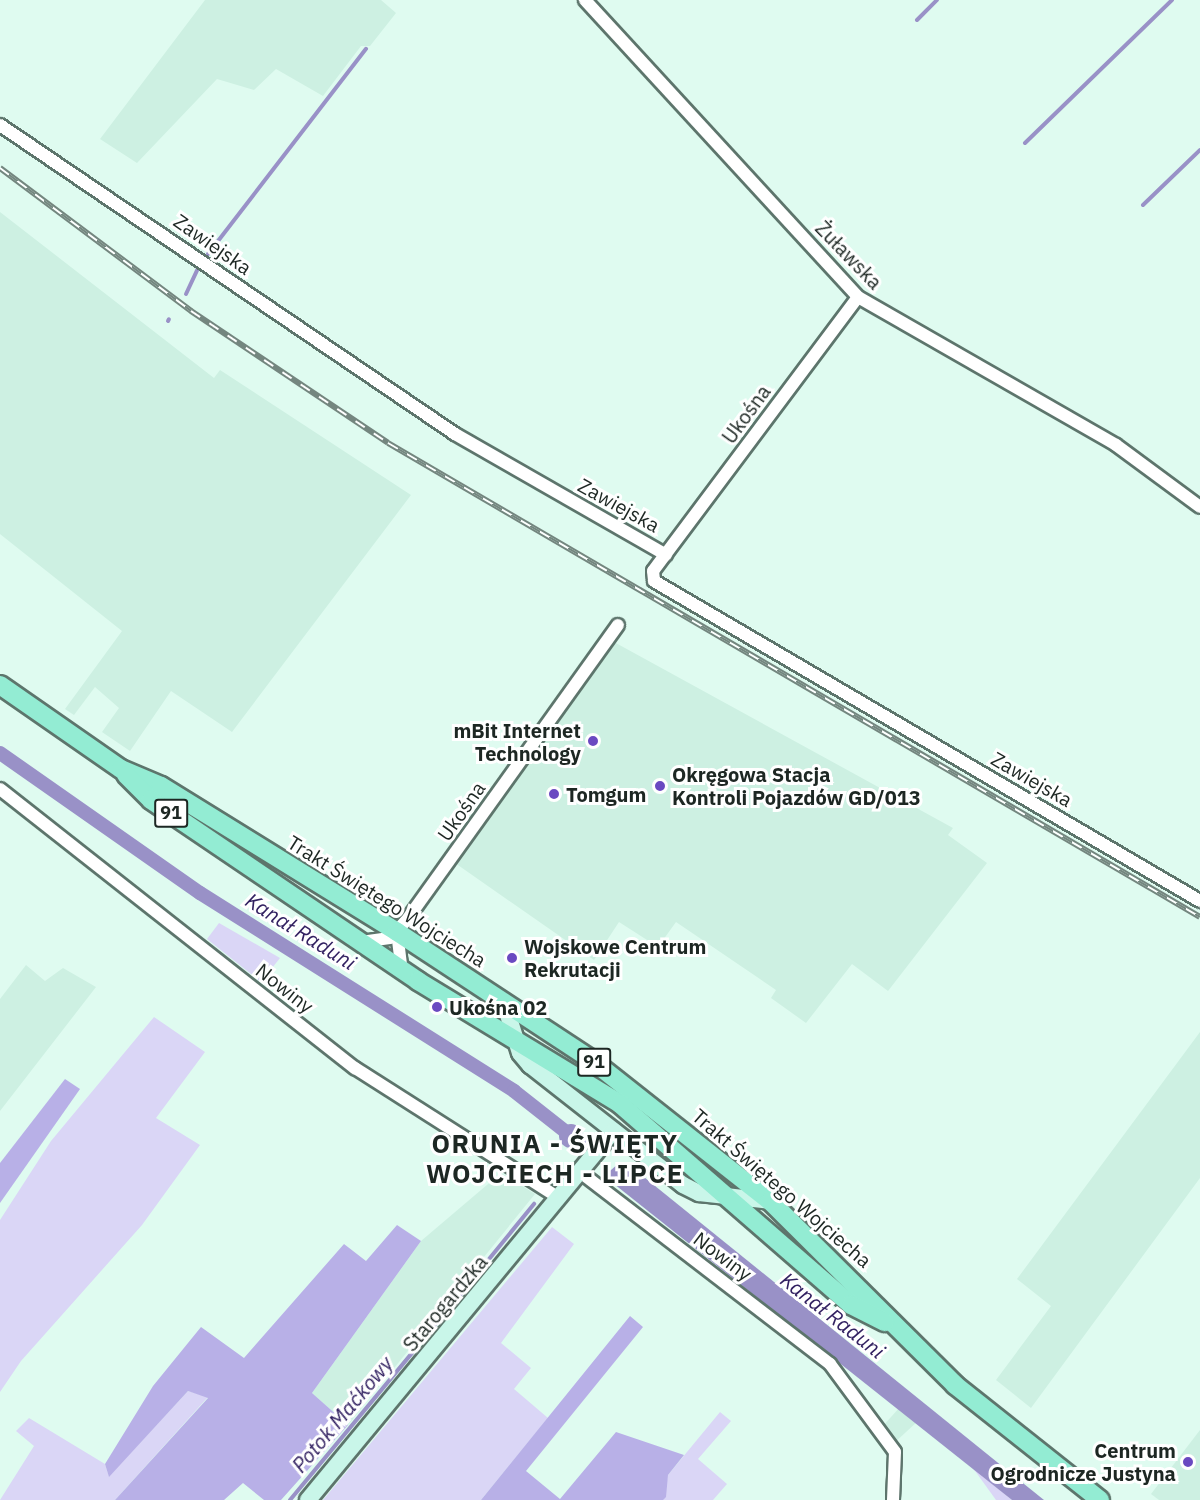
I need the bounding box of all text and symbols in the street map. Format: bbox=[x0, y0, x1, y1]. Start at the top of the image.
street label: Zawiejska bbox=[169, 209, 257, 279]
street label: Żuławska bbox=[811, 216, 887, 294]
street label: Ukośna bbox=[717, 380, 775, 448]
street label: Zawiejska bbox=[574, 473, 664, 537]
place label: mBit Internet Technology bbox=[453, 718, 581, 765]
marker: mBit Internet Technology bbox=[586, 734, 600, 748]
street label: Zawiejska bbox=[987, 746, 1077, 812]
place label: Okręgowa Stacja Kontroli Pojazdów GD/013 bbox=[672, 762, 921, 809]
street label: Ukośna bbox=[432, 777, 490, 845]
marker: Okręgowa Stacja Kontroli Pojazdów GD/013 bbox=[653, 779, 667, 793]
place label: Tomgum bbox=[566, 782, 646, 806]
marker: Tomgum bbox=[547, 787, 561, 801]
road number: 91 bbox=[153, 798, 189, 828]
street label: Trakt Świętego Wojciecha bbox=[283, 830, 491, 972]
water label: Kanał Raduni bbox=[241, 887, 361, 975]
place label: Wojskowe Centrum Rekrutacji bbox=[524, 934, 706, 981]
marker: Wojskowe Centrum Rekrutacji bbox=[505, 951, 519, 965]
street label: Nowiny bbox=[251, 958, 319, 1018]
place label: Ukośna 02 bbox=[449, 995, 547, 1019]
marker: Ukośna 02 bbox=[430, 1000, 444, 1014]
road number: 91 bbox=[576, 1047, 612, 1077]
street label: Trakt Świętego Wojciecha bbox=[687, 1104, 877, 1272]
district label: ORUNIA - ŚWIĘTY WOJCIECH - LIPCE bbox=[426, 1128, 684, 1190]
street label: Nowiny bbox=[689, 1226, 757, 1286]
street label: Starogardzka bbox=[398, 1250, 492, 1356]
water label: Kanał Raduni bbox=[776, 1267, 890, 1363]
water label: Potok Maćkowy bbox=[286, 1351, 398, 1477]
place label: Centrum Ogrodnicze Justyna bbox=[991, 1438, 1176, 1485]
marker: Centrum Ogrodnicze Justyna bbox=[1181, 1455, 1195, 1469]

